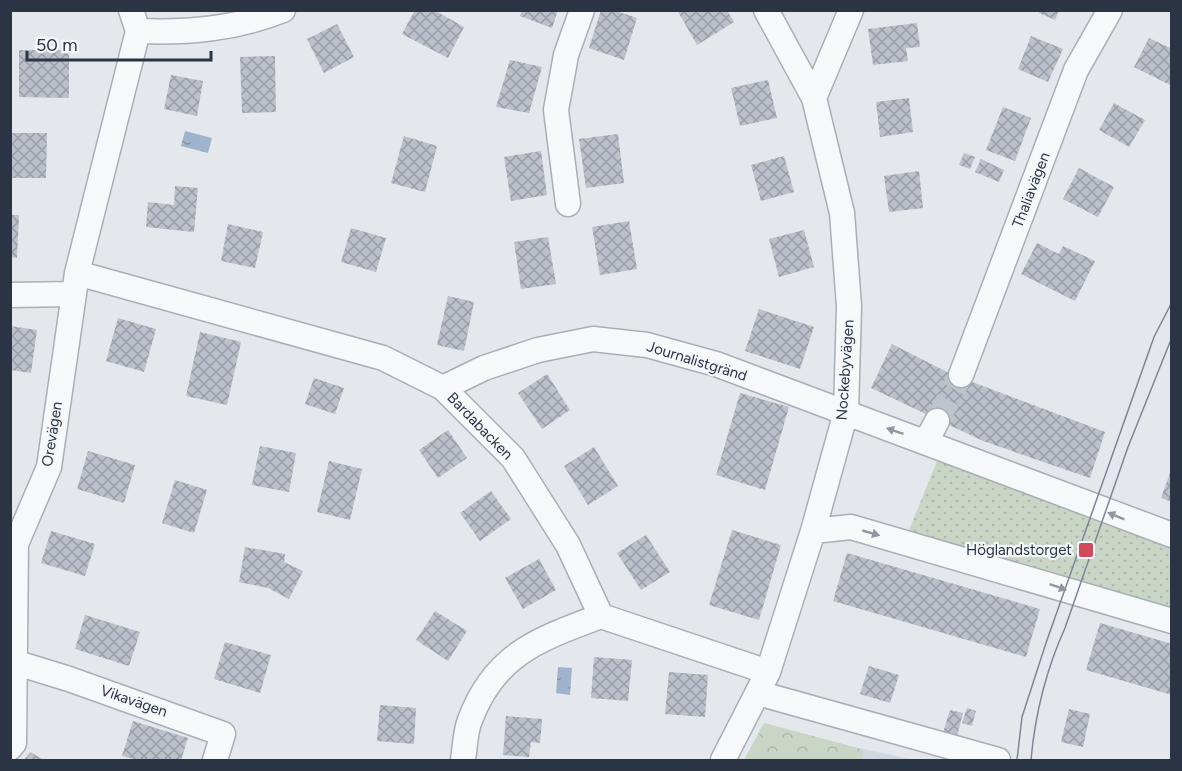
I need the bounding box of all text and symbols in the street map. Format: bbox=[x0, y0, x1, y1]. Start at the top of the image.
scale bar bbox=[27, 24, 212, 62]
text: 50 m bbox=[36, 34, 78, 56]
street label: Thaliavägen bbox=[1008, 150, 1054, 230]
street label: Nockebyvägen bbox=[832, 319, 858, 421]
street label: Journalistgränd bbox=[645, 337, 749, 385]
street label: Bardabacken bbox=[443, 389, 517, 463]
street label: Orevägen bbox=[38, 400, 66, 468]
one-way arrow bbox=[886, 426, 904, 435]
one-way arrow bbox=[1107, 511, 1125, 521]
one-way arrow bbox=[862, 529, 880, 538]
place label: Höglandstorget bbox=[966, 541, 1072, 559]
marker: Höglandstorget bbox=[1077, 541, 1095, 559]
one-way arrow bbox=[1049, 582, 1067, 592]
street label: Vikavägen bbox=[98, 681, 170, 721]

